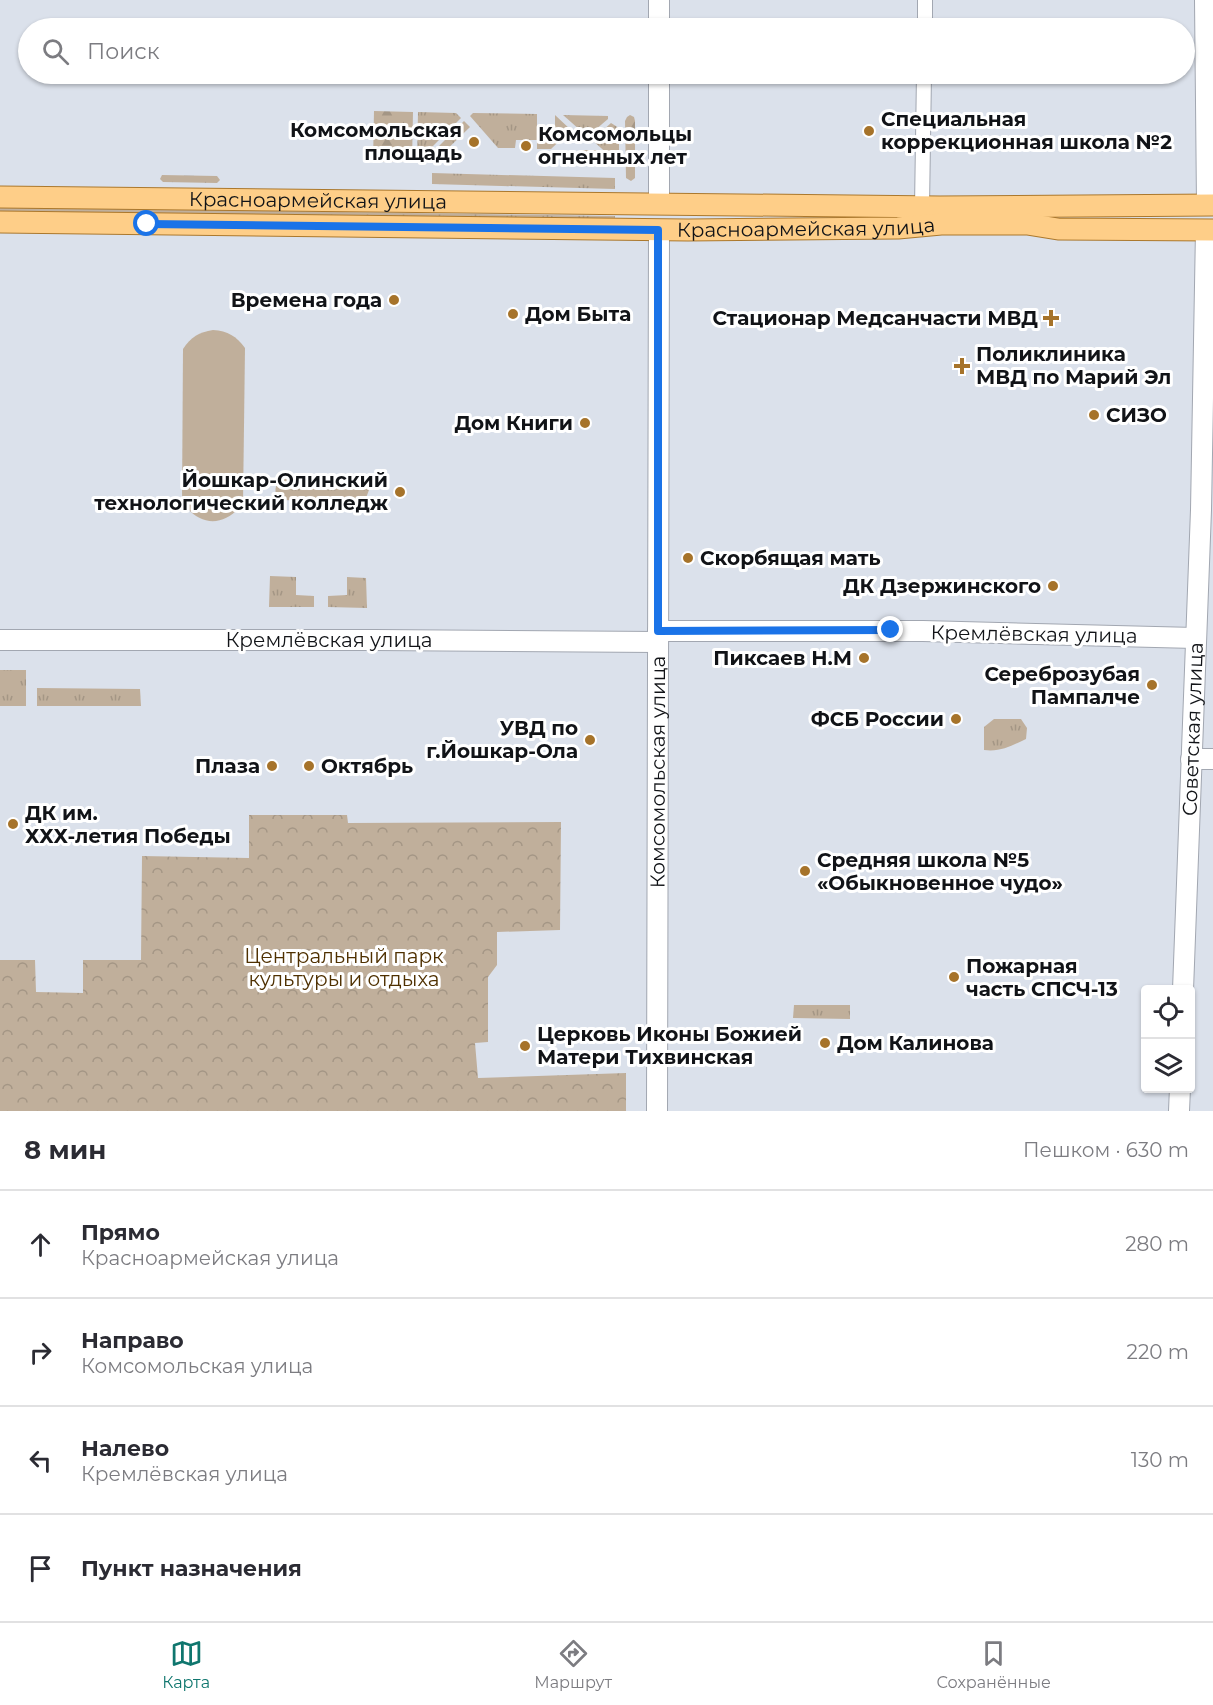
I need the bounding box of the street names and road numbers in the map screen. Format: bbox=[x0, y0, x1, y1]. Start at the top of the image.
street label: Красноармейская улица bbox=[189, 187, 447, 214]
street label: Красноармейская улица bbox=[677, 213, 936, 242]
street label: Кремлёвская улица bbox=[930, 620, 1138, 648]
street label: Кремлёвская улица bbox=[225, 628, 433, 652]
street label: Советская улица bbox=[1178, 642, 1208, 817]
street label: Комсомольская улица bbox=[646, 656, 670, 888]

